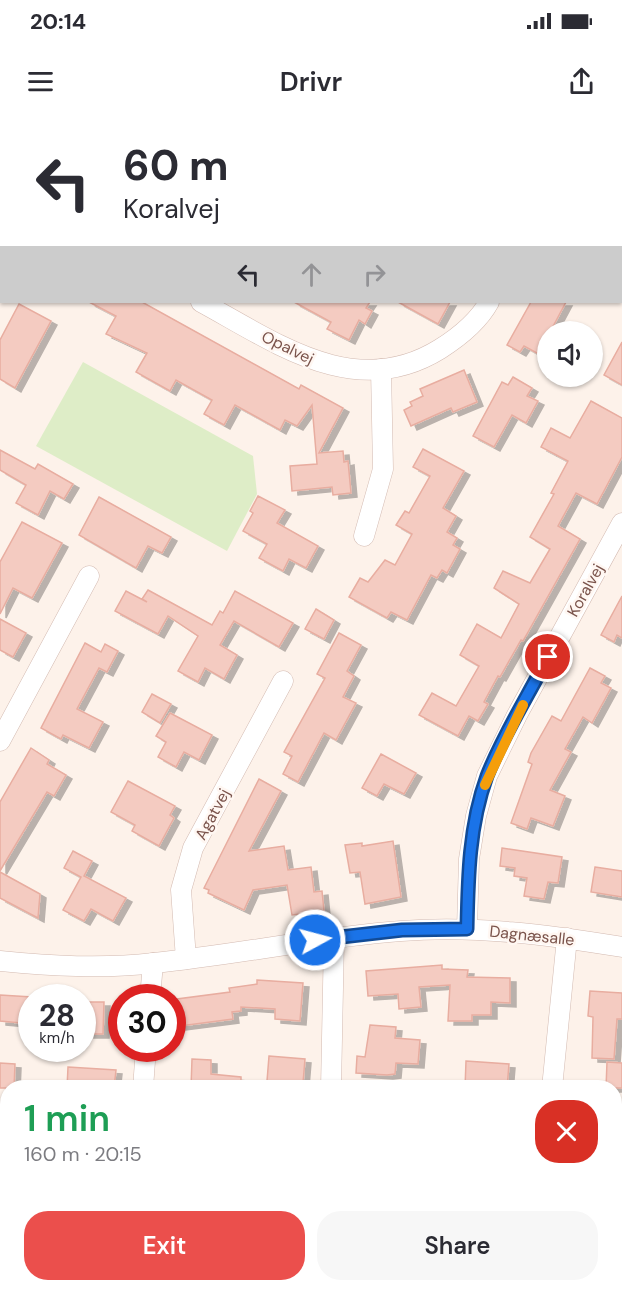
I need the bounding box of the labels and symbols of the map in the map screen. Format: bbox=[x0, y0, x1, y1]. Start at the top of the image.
street label: Opalvej bbox=[258, 326, 317, 369]
street label: Koralvej bbox=[562, 560, 609, 620]
pin bbox=[522, 631, 573, 682]
street label: Agatvej bbox=[190, 785, 235, 844]
position arrow bbox=[283, 908, 347, 972]
street label: Dagnæsalle bbox=[488, 921, 576, 950]
speed limit sign: 30 bbox=[108, 984, 186, 1062]

